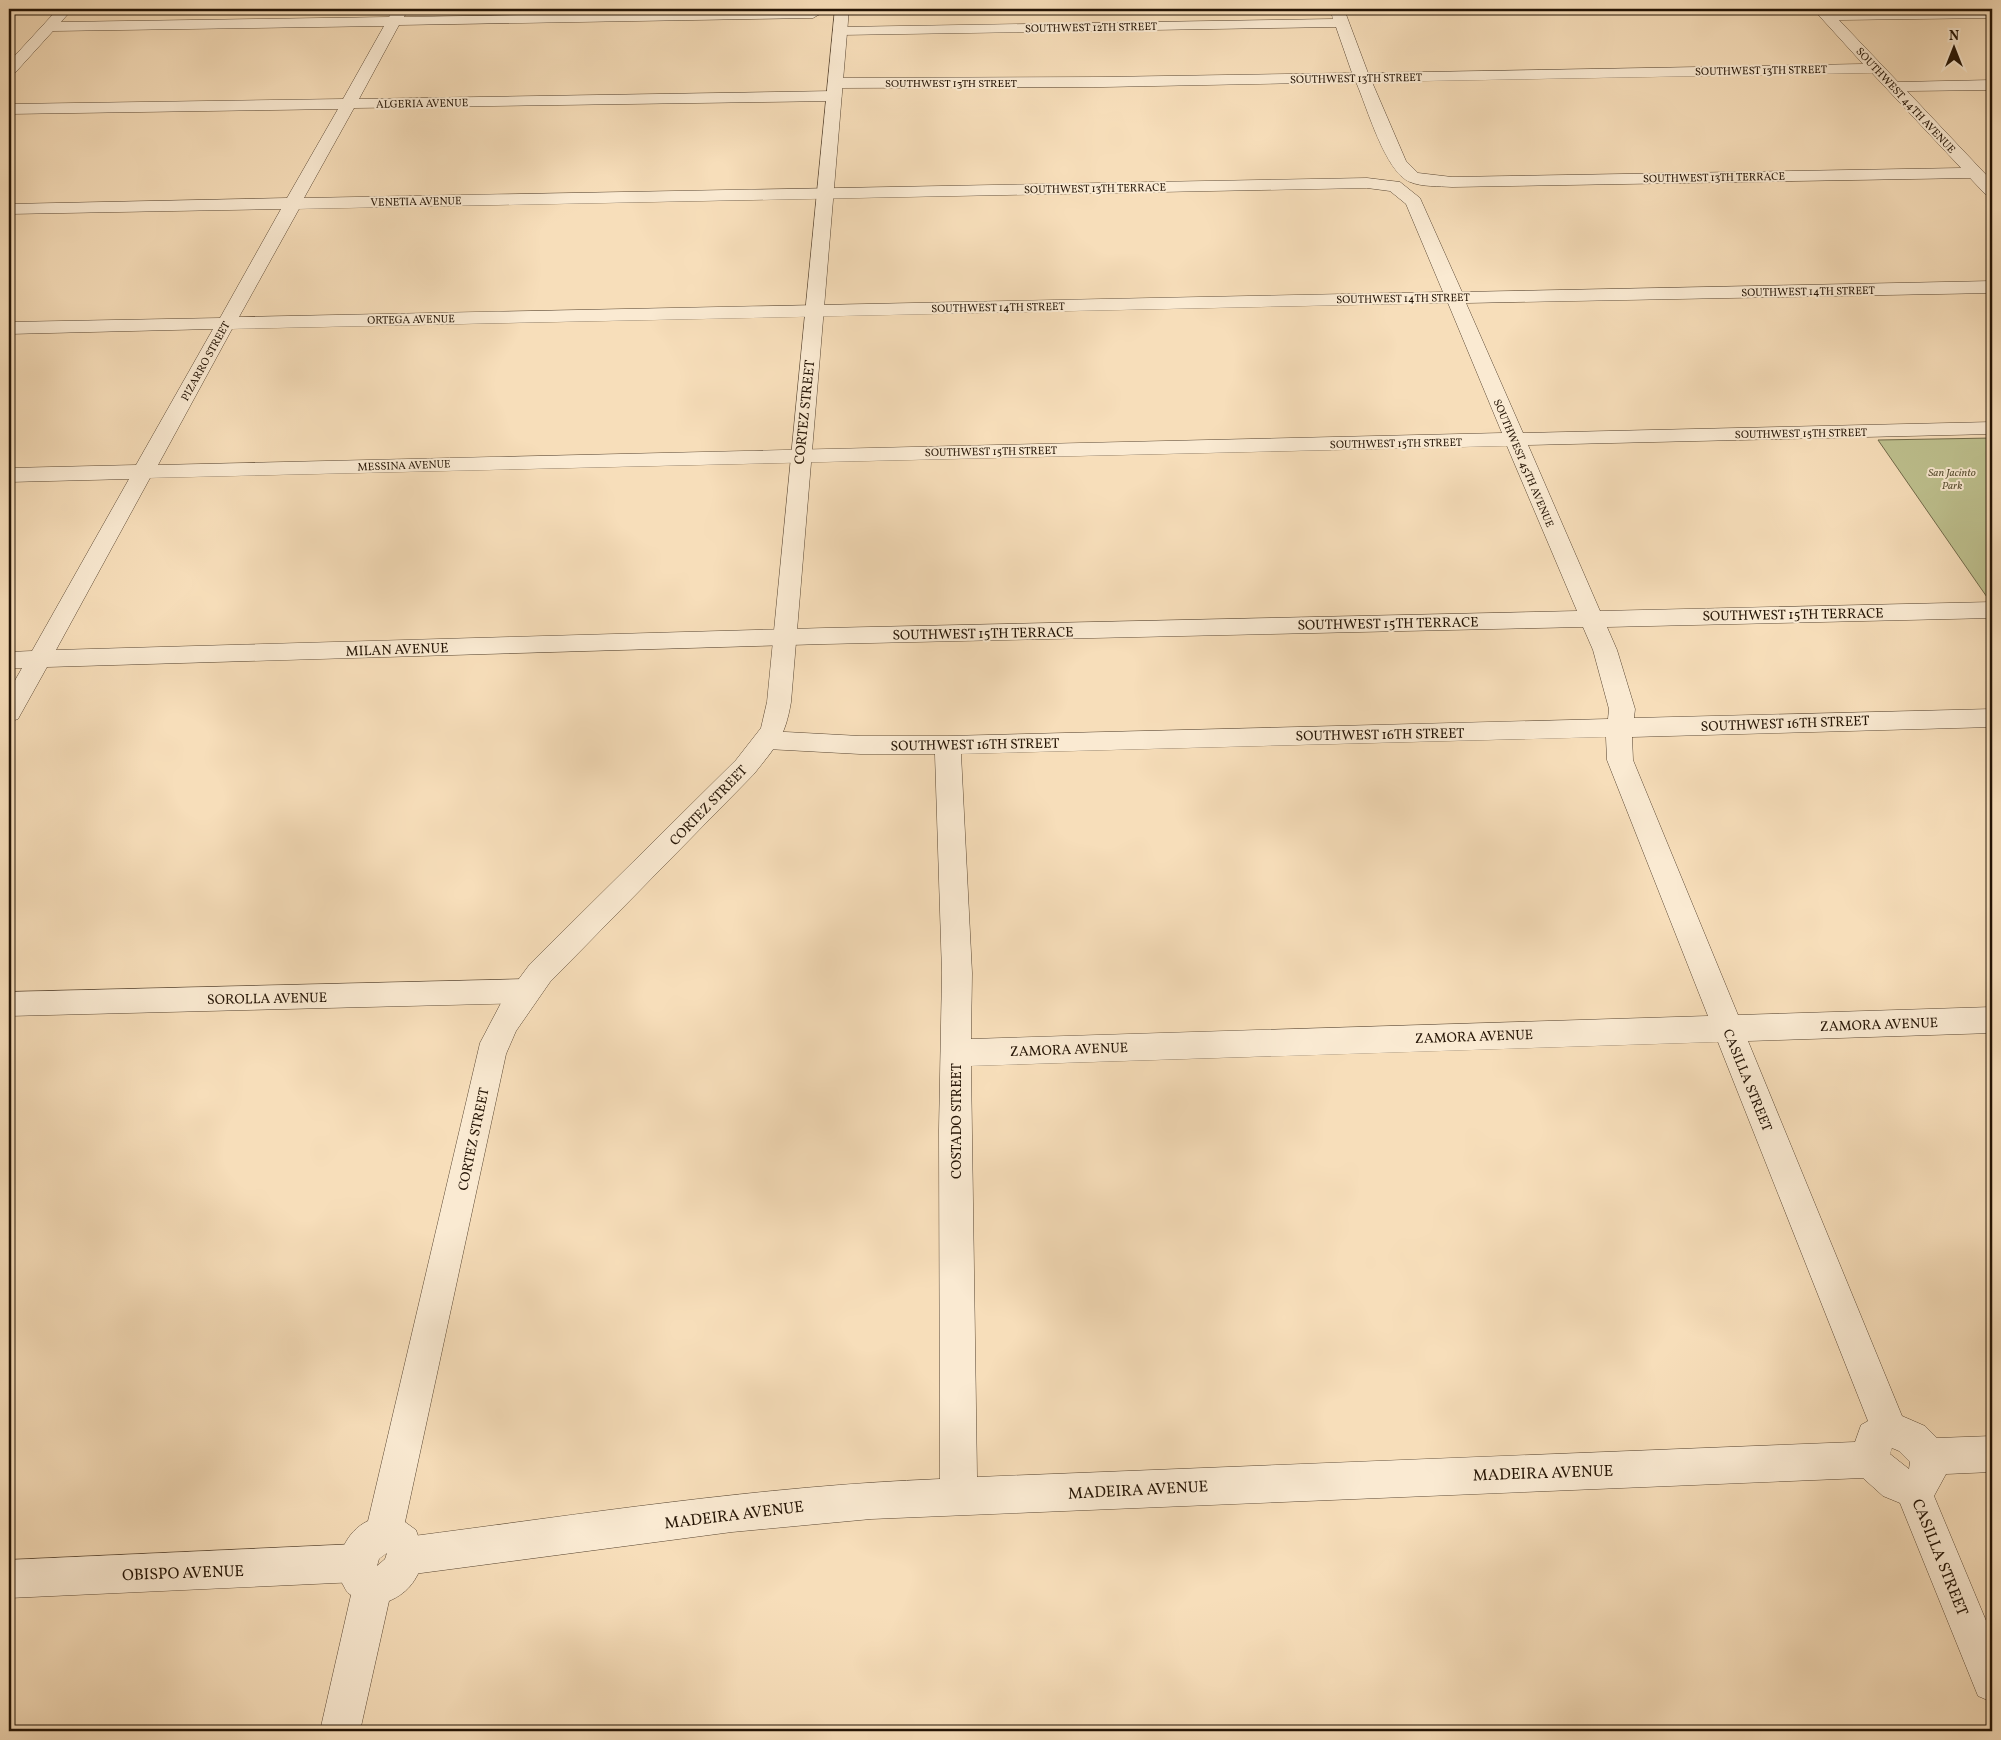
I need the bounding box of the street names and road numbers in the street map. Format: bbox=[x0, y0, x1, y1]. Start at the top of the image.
street label: SOUTHWEST 12TH STREET bbox=[1025, 20, 1158, 37]
street label: SOUTHWEST 44TH AVENUE bbox=[1852, 45, 1958, 158]
street label: SOUTHWEST 13TH STREET bbox=[1695, 63, 1828, 80]
street label: SOUTHWEST 13TH STREET bbox=[1290, 71, 1423, 88]
street label: SOUTHWEST 13TH STREET bbox=[885, 77, 1018, 92]
street label: ALGERIA AVENUE bbox=[376, 96, 469, 113]
street label: SOUTHWEST 13TH TERRACE bbox=[1643, 170, 1786, 187]
street label: SOUTHWEST 13TH TERRACE bbox=[1024, 181, 1167, 198]
street label: VENETIA AVENUE bbox=[370, 194, 462, 211]
street label: SOUTHWEST 14TH STREET bbox=[1741, 284, 1876, 301]
street label: SOUTHWEST 14TH STREET bbox=[1336, 291, 1471, 308]
street label: SOUTHWEST 14TH STREET bbox=[931, 300, 1066, 317]
street label: ORTEGA AVENUE bbox=[367, 312, 455, 329]
street label: PIZARRO STREET bbox=[178, 319, 235, 404]
street label: CORTEZ STREET bbox=[791, 359, 820, 465]
street label: SOUTHWEST 45TH AVENUE bbox=[1489, 397, 1557, 530]
street label: SOUTHWEST 15TH STREET bbox=[1735, 426, 1868, 443]
street label: SOUTHWEST 15TH STREET bbox=[1330, 436, 1463, 453]
street label: SOUTHWEST 15TH STREET bbox=[925, 444, 1058, 461]
street label: MESSINA AVENUE bbox=[357, 457, 451, 476]
street label: SOUTHWEST 15TH TERRACE bbox=[1702, 604, 1884, 627]
street label: SOUTHWEST 15TH TERRACE bbox=[1297, 613, 1479, 636]
street label: SOUTHWEST 15TH TERRACE bbox=[892, 623, 1074, 646]
street label: MILAN AVENUE bbox=[345, 639, 449, 662]
street label: SOUTHWEST 16TH STREET bbox=[1700, 712, 1870, 737]
street label: SOUTHWEST 16TH STREET bbox=[1295, 725, 1465, 746]
street label: SOUTHWEST 16TH STREET bbox=[890, 735, 1060, 756]
street label: CORTEZ STREET bbox=[666, 762, 752, 850]
street label: SOROLLA AVENUE bbox=[207, 989, 327, 1010]
street label: ZAMORA AVENUE bbox=[1820, 1014, 1938, 1037]
street label: ZAMORA AVENUE bbox=[1415, 1026, 1533, 1049]
street label: CASILLA STREET bbox=[1717, 1026, 1776, 1135]
street label: ZAMORA AVENUE bbox=[1010, 1039, 1128, 1062]
street label: COSTADO STREET bbox=[948, 1063, 967, 1179]
street label: CORTEZ STREET bbox=[454, 1086, 495, 1193]
street label: MADEIRA AVENUE bbox=[1473, 1461, 1614, 1487]
street label: MADEIRA AVENUE bbox=[1067, 1476, 1209, 1506]
street label: CASILLA STREET bbox=[1906, 1496, 1973, 1620]
street label: MADEIRA AVENUE bbox=[663, 1497, 805, 1535]
street label: OBISPO AVENUE bbox=[122, 1561, 244, 1587]

